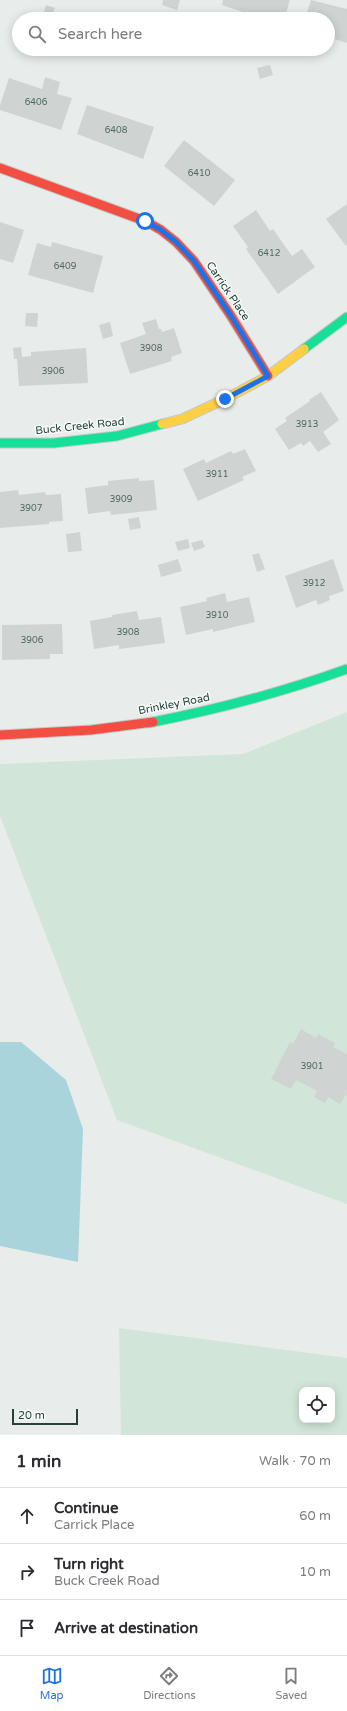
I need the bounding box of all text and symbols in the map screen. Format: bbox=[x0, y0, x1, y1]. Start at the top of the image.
search box bbox=[12, 12, 335, 56]
icon: search bbox=[26, 23, 48, 45]
text: Search here bbox=[58, 25, 142, 43]
house number: 6406 bbox=[25, 97, 48, 108]
house number: 6408 bbox=[105, 125, 128, 136]
house number: 6410 bbox=[188, 168, 211, 179]
route start bbox=[136, 212, 154, 230]
house number: 6412 bbox=[258, 248, 280, 259]
street label: Carrick Place bbox=[204, 259, 252, 323]
house number: 6409 bbox=[54, 261, 77, 272]
house number: 3908 bbox=[140, 343, 163, 354]
house number: 3906 bbox=[42, 366, 65, 377]
route end bbox=[216, 390, 234, 408]
street label: Buck Creek Road bbox=[35, 415, 125, 437]
house number: 3913 bbox=[296, 419, 318, 430]
house number: 3911 bbox=[206, 469, 228, 480]
house number: 3909 bbox=[110, 494, 133, 505]
house number: 3907 bbox=[20, 503, 43, 514]
house number: 3912 bbox=[303, 578, 325, 589]
house number: 3910 bbox=[206, 610, 229, 621]
house number: 3908 bbox=[117, 627, 140, 638]
house number: 3906 bbox=[21, 635, 44, 646]
street label: Brinkley Road bbox=[137, 691, 211, 717]
house number: 3901 bbox=[301, 1061, 323, 1072]
map controls bbox=[299, 1387, 335, 1423]
button: locate bbox=[299, 1387, 335, 1423]
scale bar bbox=[12, 1407, 78, 1426]
text: 20 m bbox=[18, 1409, 45, 1422]
text: 1 min bbox=[16, 1451, 61, 1472]
text: Walk · 70 m bbox=[259, 1453, 331, 1469]
text: Continue bbox=[54, 1499, 118, 1517]
icon: ahead bbox=[16, 1505, 38, 1527]
text: 60 m bbox=[299, 1508, 331, 1524]
text: Carrick Place bbox=[54, 1517, 134, 1533]
text: Turn right bbox=[54, 1555, 124, 1573]
icon: right bbox=[16, 1561, 38, 1583]
text: 10 m bbox=[299, 1564, 331, 1580]
text: Buck Creek Road bbox=[54, 1573, 160, 1589]
icon: arrive bbox=[16, 1617, 38, 1639]
text: Arrive at destination bbox=[54, 1619, 198, 1637]
tab: Map bbox=[40, 1665, 64, 1702]
tab: Directions bbox=[143, 1665, 196, 1702]
tab: Saved bbox=[275, 1665, 307, 1702]

